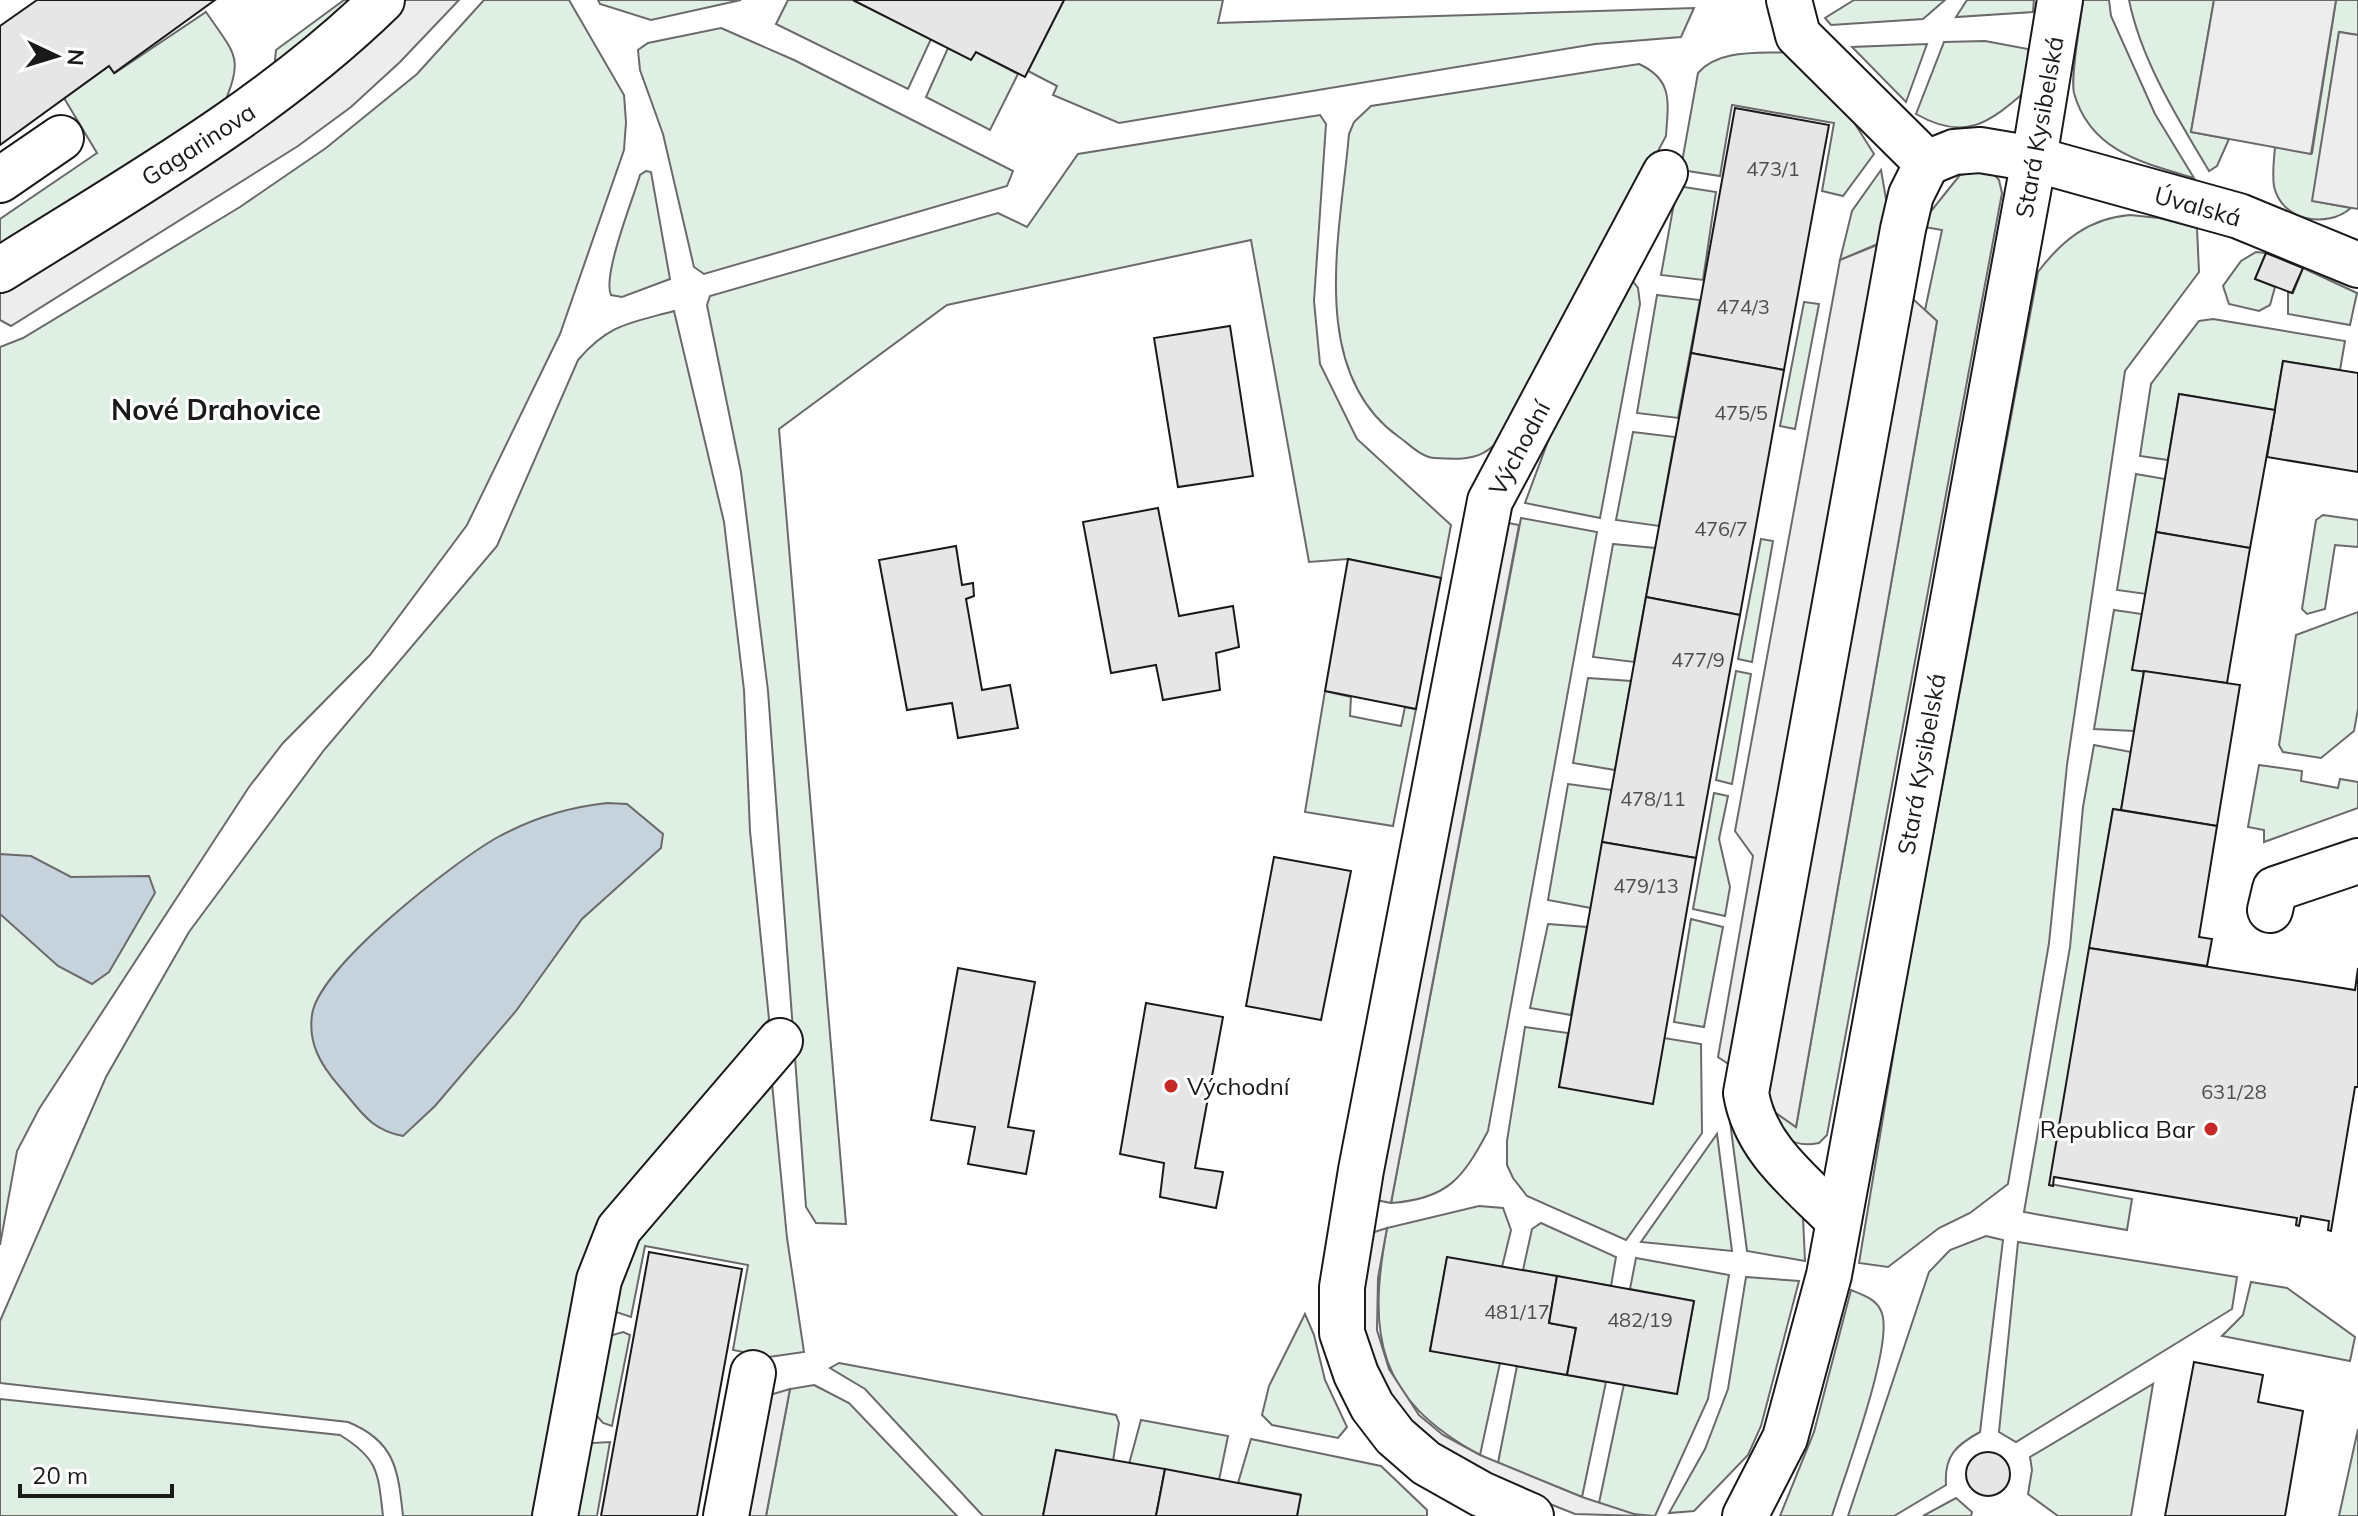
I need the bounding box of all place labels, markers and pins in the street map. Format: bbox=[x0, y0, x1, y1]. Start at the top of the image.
place label: Východní bbox=[1187, 1071, 1291, 1101]
marker: Východní bbox=[1162, 1077, 1180, 1095]
place label: Republica Bar bbox=[2040, 1114, 2195, 1144]
marker: Republica Bar bbox=[2202, 1120, 2220, 1138]

